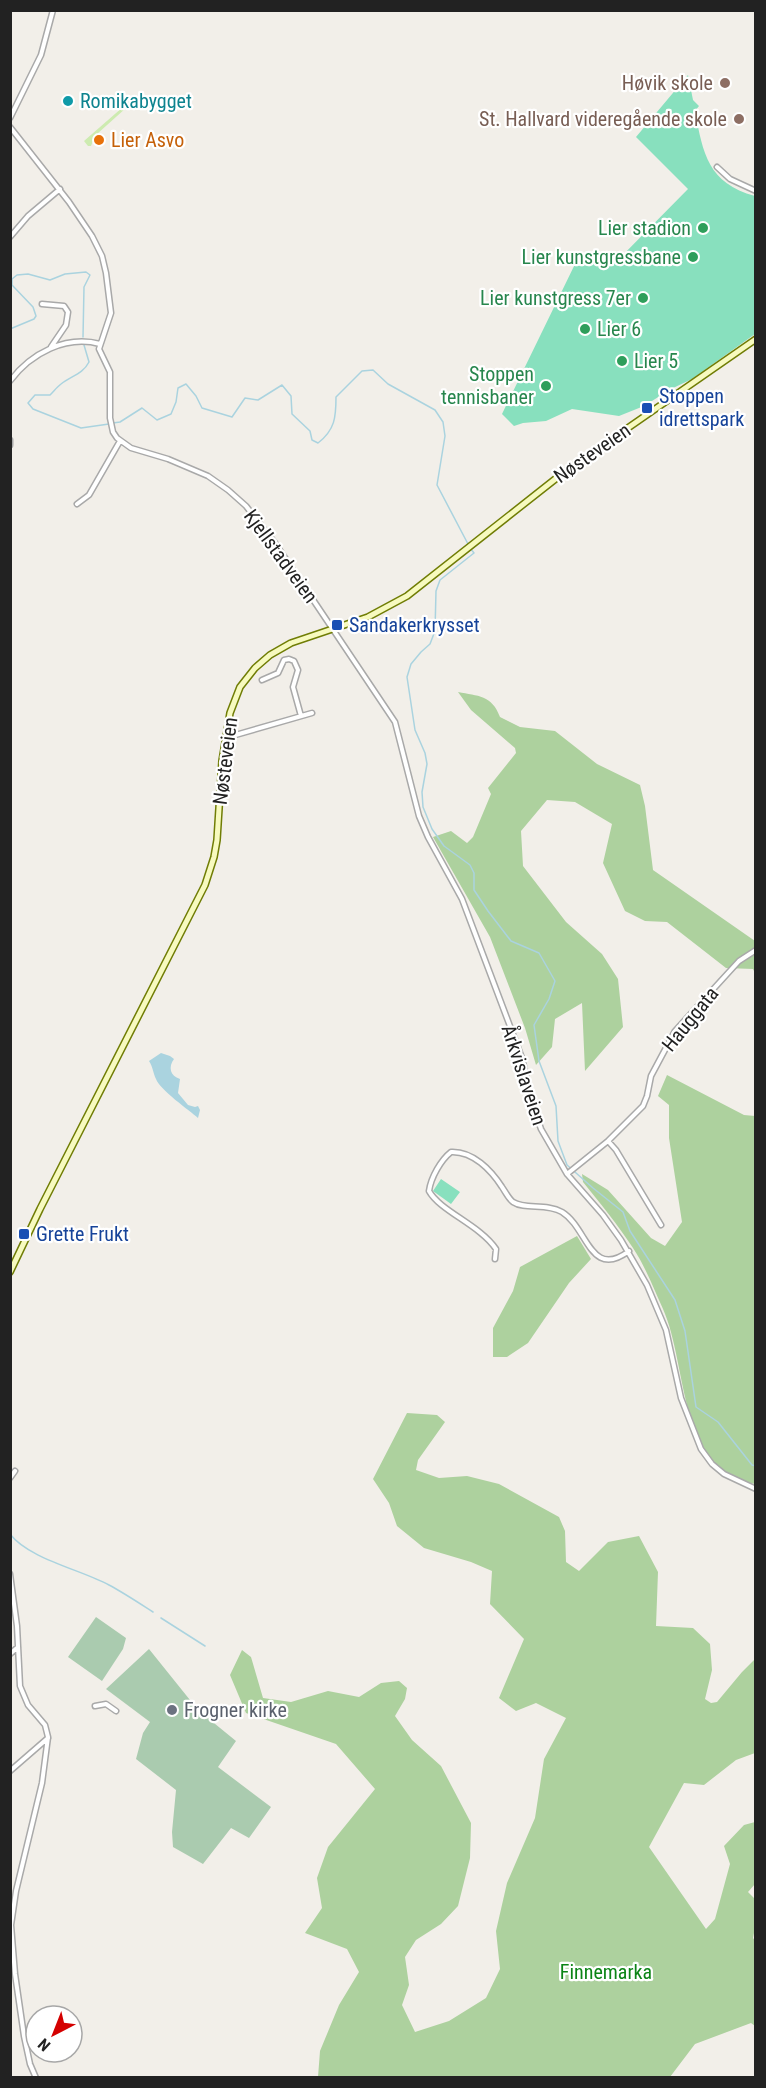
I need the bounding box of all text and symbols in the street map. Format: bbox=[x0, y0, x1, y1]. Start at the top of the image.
place label: Høvik skole bbox=[622, 71, 713, 95]
marker: Høvik skole bbox=[718, 76, 732, 90]
place label: Romikabygget bbox=[80, 89, 192, 113]
marker: Romikabygget bbox=[61, 94, 75, 108]
place label: St. Hallvard videregående skole bbox=[479, 107, 727, 131]
marker: St. Hallvard videregående skole bbox=[732, 112, 746, 126]
place label: Lier Asvo bbox=[111, 128, 184, 152]
marker: Lier Asvo bbox=[92, 133, 106, 147]
place label: Lier stadion bbox=[598, 216, 691, 240]
marker: Lier stadion bbox=[696, 221, 710, 235]
place label: Lier kunstgressbane bbox=[522, 245, 681, 269]
marker: Lier kunstgressbane bbox=[686, 250, 700, 264]
place label: Lier kunstgress 7er bbox=[480, 286, 631, 310]
marker: Lier kunstgress 7er bbox=[636, 291, 650, 305]
place label: Lier 6 bbox=[597, 317, 641, 341]
marker: Lier 6 bbox=[578, 322, 592, 336]
place label: Lier 5 bbox=[634, 349, 678, 373]
marker: Lier 5 bbox=[615, 354, 629, 368]
place label: Stoppen tennisbaner bbox=[441, 362, 534, 409]
marker: Stoppen tennisbaner bbox=[539, 379, 553, 393]
place label: Stoppen idrettspark bbox=[659, 384, 744, 431]
marker: Stoppen idrettspark bbox=[640, 401, 654, 415]
street label: Nøsteveien bbox=[549, 418, 635, 488]
street label: Kjellstadveien bbox=[239, 504, 323, 608]
place label: Sandakerkrysset bbox=[349, 613, 480, 637]
marker: Sandakerkrysset bbox=[330, 618, 344, 632]
street label: Nøsteveien bbox=[208, 716, 242, 806]
street label: Hauggata bbox=[657, 982, 723, 1056]
street label: Årkvislaveien bbox=[496, 1022, 552, 1128]
place label: Grette Frukt bbox=[36, 1222, 129, 1246]
marker: Grette Frukt bbox=[17, 1227, 31, 1241]
place label: Frogner kirke bbox=[184, 1698, 287, 1722]
marker: Frogner kirke bbox=[165, 1703, 179, 1717]
park label: Finnemarka bbox=[560, 1960, 652, 1984]
north arrow bbox=[24, 2004, 84, 2064]
text: N bbox=[34, 2034, 54, 2055]

